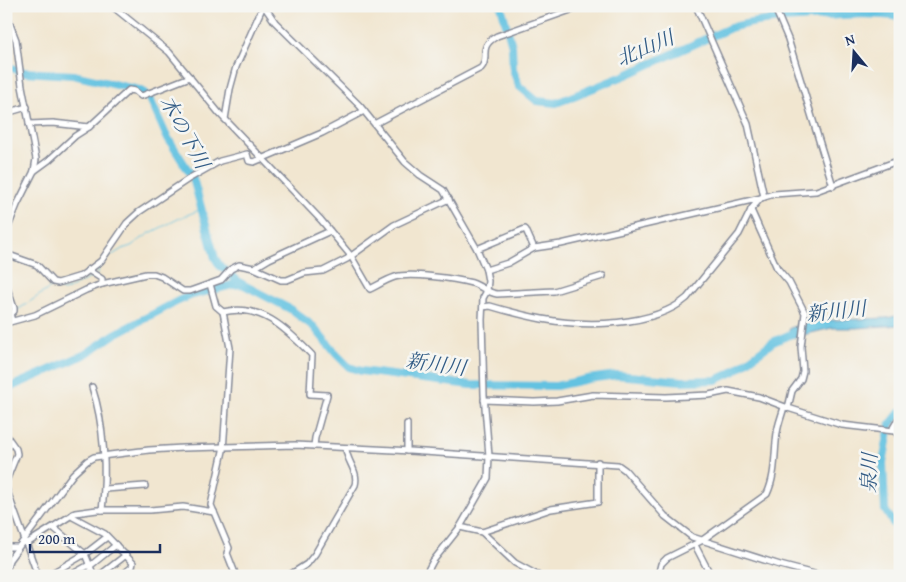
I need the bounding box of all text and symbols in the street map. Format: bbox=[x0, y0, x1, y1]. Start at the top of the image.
water label: 北山川 bbox=[612, 22, 680, 73]
north arrow bbox=[828, 28, 878, 78]
text: N bbox=[842, 28, 858, 51]
water label: 木の下川 bbox=[153, 90, 218, 176]
water label: 新川川 bbox=[805, 293, 869, 328]
water label: 新川川 bbox=[404, 345, 470, 382]
water label: 泉川 bbox=[853, 450, 884, 493]
scale bar bbox=[30, 522, 160, 554]
text: 200 m bbox=[38, 528, 76, 549]

